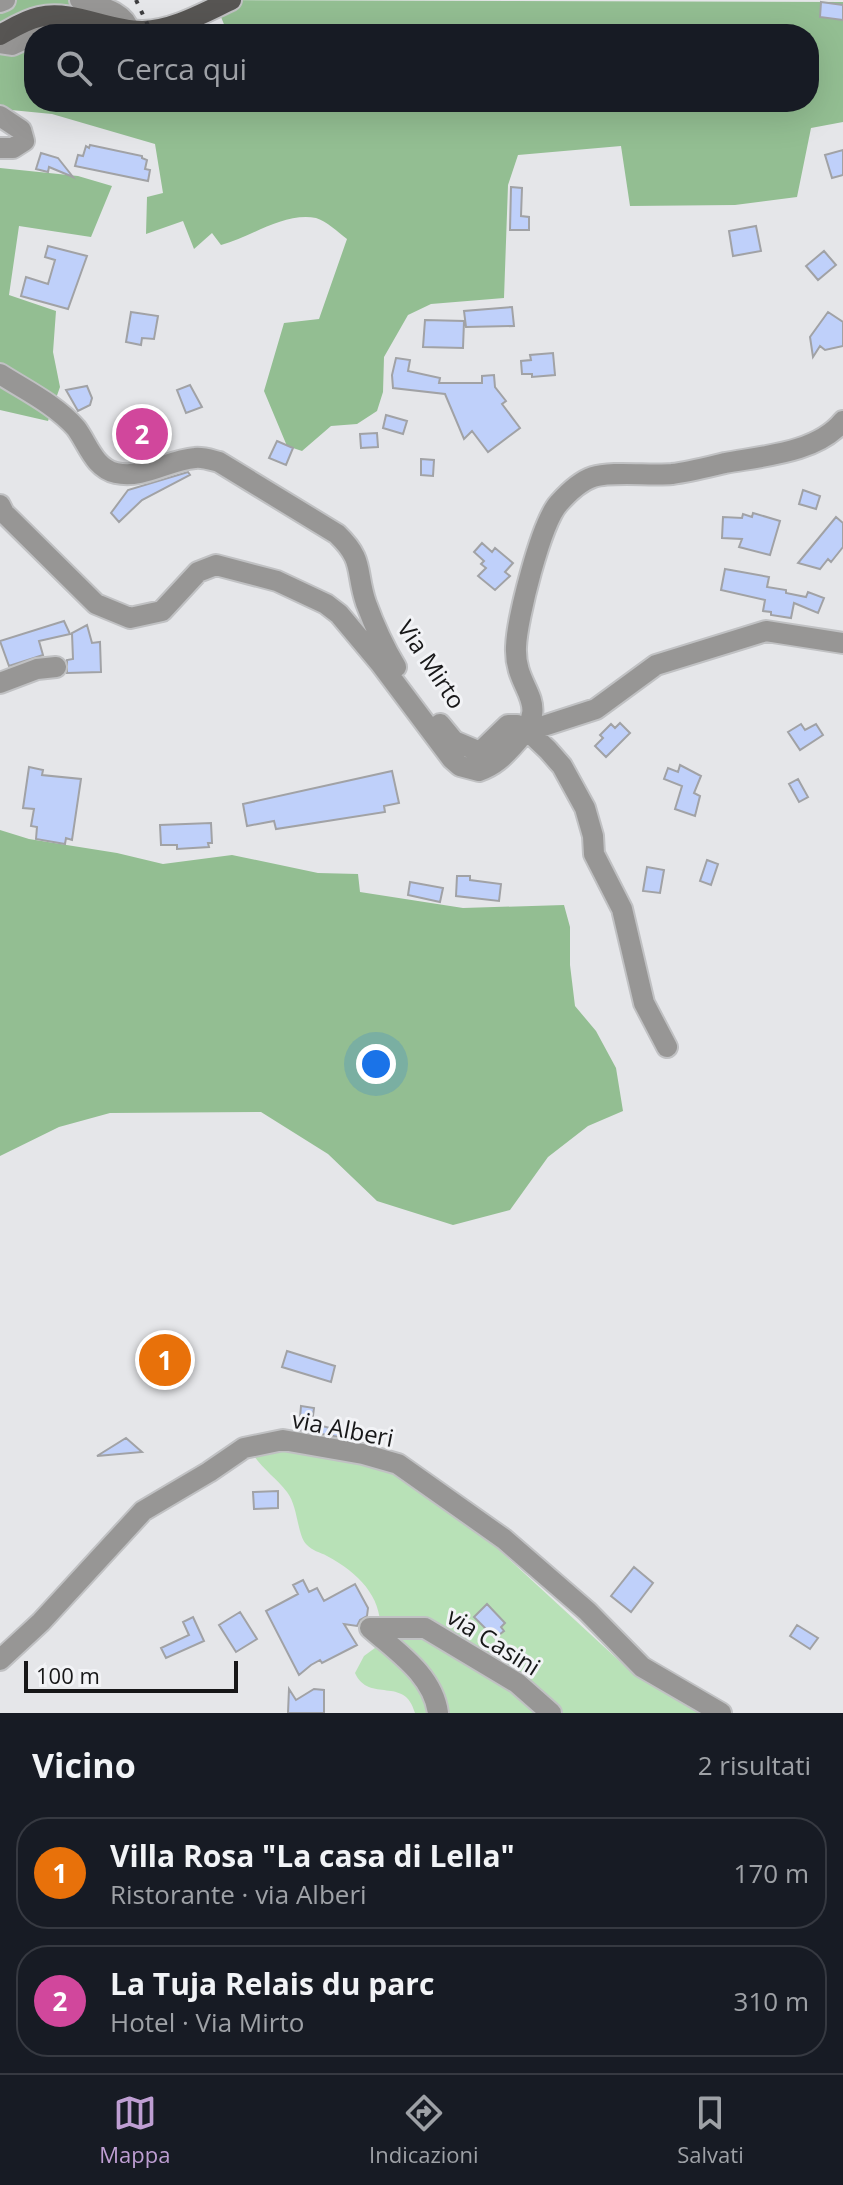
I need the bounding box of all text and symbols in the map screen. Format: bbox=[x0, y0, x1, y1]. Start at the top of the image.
search box bbox=[24, 24, 819, 112]
icon: search bbox=[52, 46, 96, 90]
text: Cerca qui bbox=[116, 48, 247, 89]
pin: 2 bbox=[116, 404, 168, 464]
street label: Via Mirto bbox=[390, 613, 474, 715]
your location bbox=[356, 1044, 396, 1084]
pin: 1 bbox=[139, 1330, 191, 1390]
street label: via Alberi bbox=[289, 1402, 397, 1454]
street label: via Casini bbox=[441, 1599, 547, 1683]
scale bar bbox=[24, 1657, 238, 1693]
text: 100 m bbox=[36, 1660, 100, 1690]
text: Vicino bbox=[32, 1742, 136, 1788]
text: 2 risultati bbox=[698, 1747, 811, 1783]
text: Villa Rosa "La casa di Lella" bbox=[110, 1835, 515, 1876]
text: 1 bbox=[53, 1855, 67, 1891]
text: 170 m bbox=[734, 1855, 809, 1891]
text: Ristorante · via Alberi bbox=[110, 1876, 367, 1912]
text: La Tuja Relais du parc bbox=[110, 1963, 434, 2004]
text: 2 bbox=[53, 1983, 67, 2019]
text: 310 m bbox=[734, 1983, 809, 2019]
text: Hotel · Via Mirto bbox=[110, 2004, 304, 2040]
tab: Mappa bbox=[99, 2091, 170, 2169]
tab: Indicazioni bbox=[369, 2091, 479, 2169]
tab: Salvati bbox=[677, 2091, 744, 2169]

